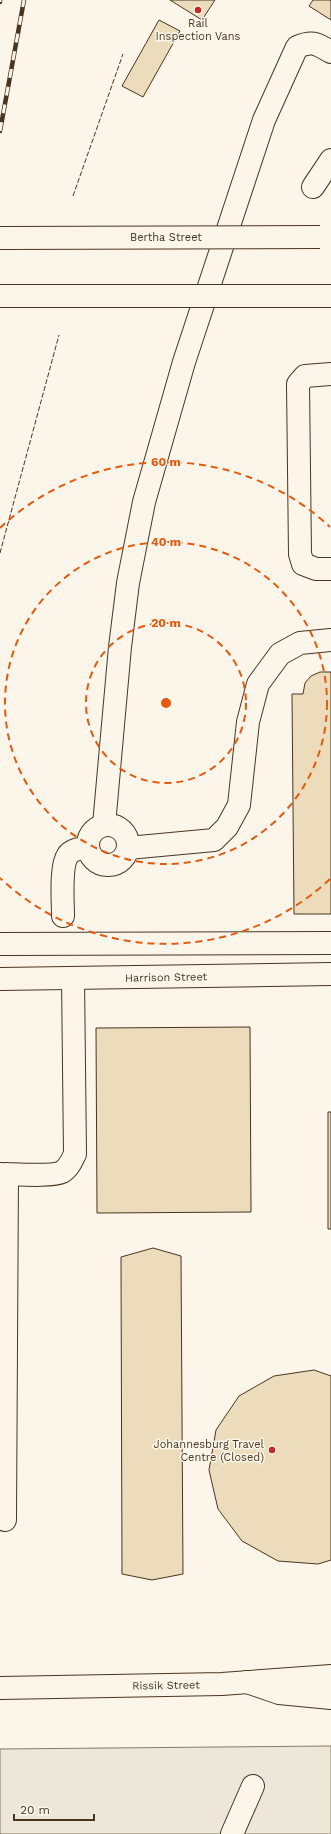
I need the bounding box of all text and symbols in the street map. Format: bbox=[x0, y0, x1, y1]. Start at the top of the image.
marker: Rail Inspection Vans bbox=[193, 5, 203, 15]
place label: Rail Inspection Vans bbox=[156, 17, 241, 43]
street label: Bertha Street bbox=[130, 231, 202, 244]
text: 60 m bbox=[151, 455, 181, 469]
text: 40 m bbox=[151, 535, 181, 549]
text: 20 m bbox=[151, 616, 181, 630]
centre of rings bbox=[159, 696, 173, 710]
street label: Harrison Street bbox=[125, 970, 208, 985]
place label: Johannesburg Travel Centre (Closed) bbox=[154, 1438, 265, 1464]
marker: Johannesburg Travel Centre (Closed) bbox=[267, 1445, 277, 1455]
street label: Rissik Street bbox=[132, 1678, 200, 1693]
scale bar bbox=[14, 1796, 94, 1822]
text: 20 m bbox=[20, 1803, 50, 1817]

